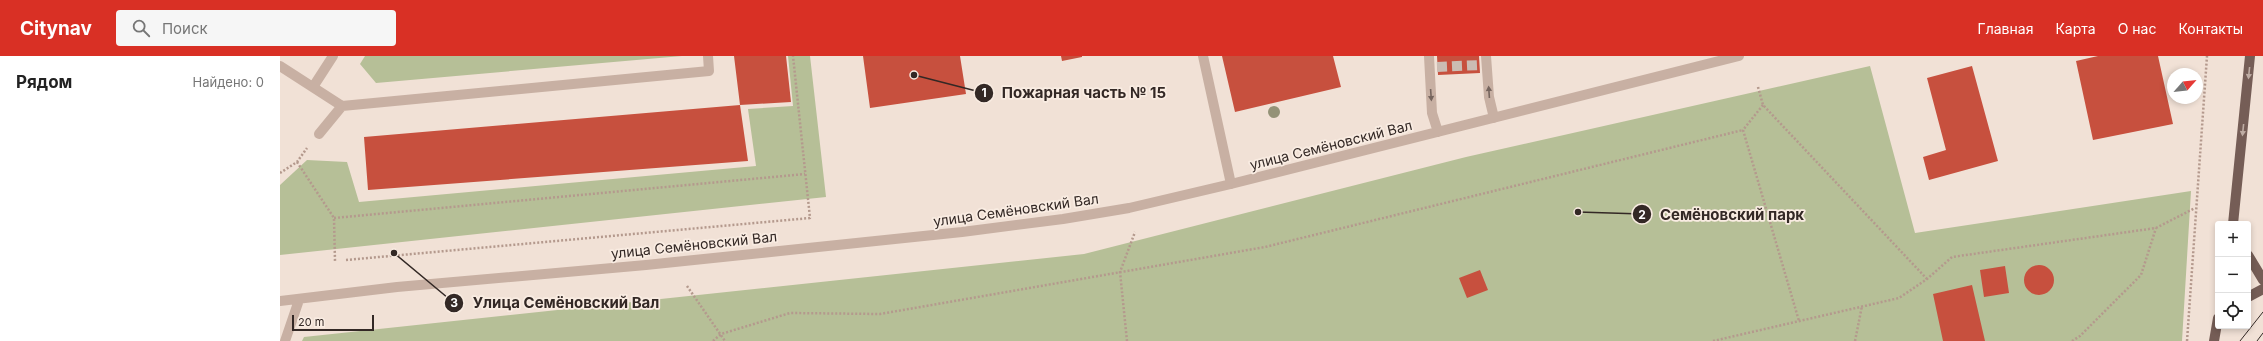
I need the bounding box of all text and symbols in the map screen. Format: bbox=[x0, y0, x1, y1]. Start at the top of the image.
search box bbox=[116, 10, 396, 46]
text: Citynav bbox=[20, 17, 92, 40]
icon: search bbox=[130, 17, 152, 39]
text: Поиск bbox=[162, 19, 208, 38]
text: Главная bbox=[1978, 20, 2033, 37]
text: Карта bbox=[2055, 20, 2096, 37]
text: О нас bbox=[2118, 20, 2156, 37]
text: Контакты bbox=[2178, 20, 2243, 37]
one-way arrow bbox=[2245, 67, 2252, 79]
north arrow bbox=[2167, 68, 2203, 104]
text: Рядом bbox=[16, 72, 72, 92]
text: Найдено: 0 bbox=[193, 74, 264, 90]
callout: Пожарная часть № 15 bbox=[974, 80, 1174, 107]
text: Пожарная часть № 15 bbox=[1002, 83, 1166, 102]
text: 1 bbox=[981, 85, 987, 100]
one-way arrow bbox=[1485, 86, 1492, 98]
one-way arrow bbox=[1428, 89, 1435, 101]
street label: улица Семёновский Вал bbox=[1248, 116, 1414, 173]
one-way arrow bbox=[2240, 124, 2246, 136]
street label: улица Семёновский Вал bbox=[932, 189, 1100, 230]
callout: Семёновский парк bbox=[1632, 201, 1812, 228]
text: Семёновский парк bbox=[1660, 205, 1804, 224]
text: 2 bbox=[1638, 207, 1646, 222]
map controls bbox=[2215, 221, 2251, 329]
button: + bbox=[2215, 221, 2251, 257]
street label: улица Семёновский Вал bbox=[610, 227, 778, 262]
button: − bbox=[2215, 257, 2251, 293]
callout: Улица Семёновский Вал bbox=[444, 289, 667, 316]
text: Улица Семёновский Вал bbox=[473, 293, 659, 312]
button: locate bbox=[2215, 293, 2251, 329]
text: 3 bbox=[450, 295, 458, 310]
scale bar bbox=[292, 313, 374, 332]
text: 20 m bbox=[298, 315, 324, 329]

